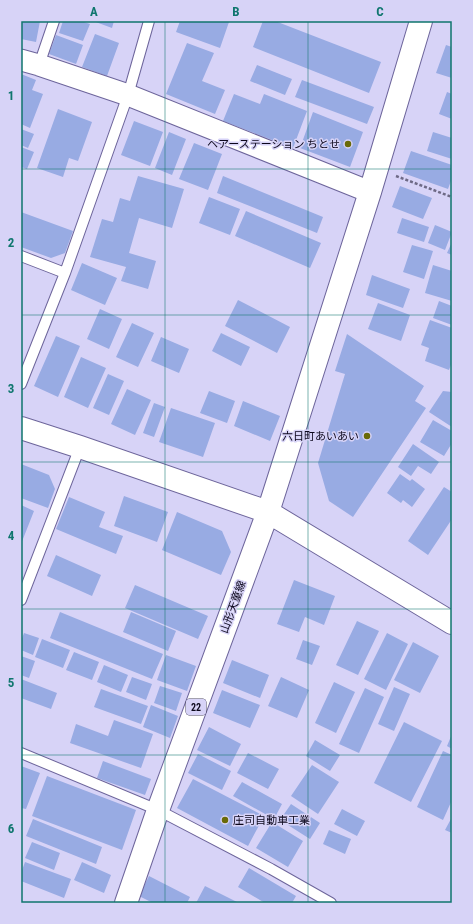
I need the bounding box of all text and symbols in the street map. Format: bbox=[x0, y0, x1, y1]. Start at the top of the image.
text: A bbox=[90, 4, 98, 19]
text: B bbox=[232, 4, 240, 19]
text: C bbox=[376, 4, 384, 19]
text: 1 bbox=[8, 88, 14, 103]
place label: ヘアーステーション ちとせ bbox=[207, 138, 340, 151]
marker: ヘアーステーション ちとせ bbox=[343, 139, 353, 149]
text: 2 bbox=[8, 235, 15, 250]
text: 3 bbox=[8, 381, 14, 396]
place label: 六日町あいあい bbox=[282, 430, 359, 443]
marker: 六日町あいあい bbox=[362, 431, 372, 441]
text: 4 bbox=[8, 528, 15, 543]
street label: 山形天童線 bbox=[217, 579, 249, 635]
text: 5 bbox=[8, 675, 15, 690]
road number: 22 bbox=[186, 699, 206, 715]
place label: 庄司自動車工業 bbox=[233, 814, 310, 827]
marker: 庄司自動車工業 bbox=[220, 815, 230, 825]
text: 6 bbox=[8, 821, 15, 836]

